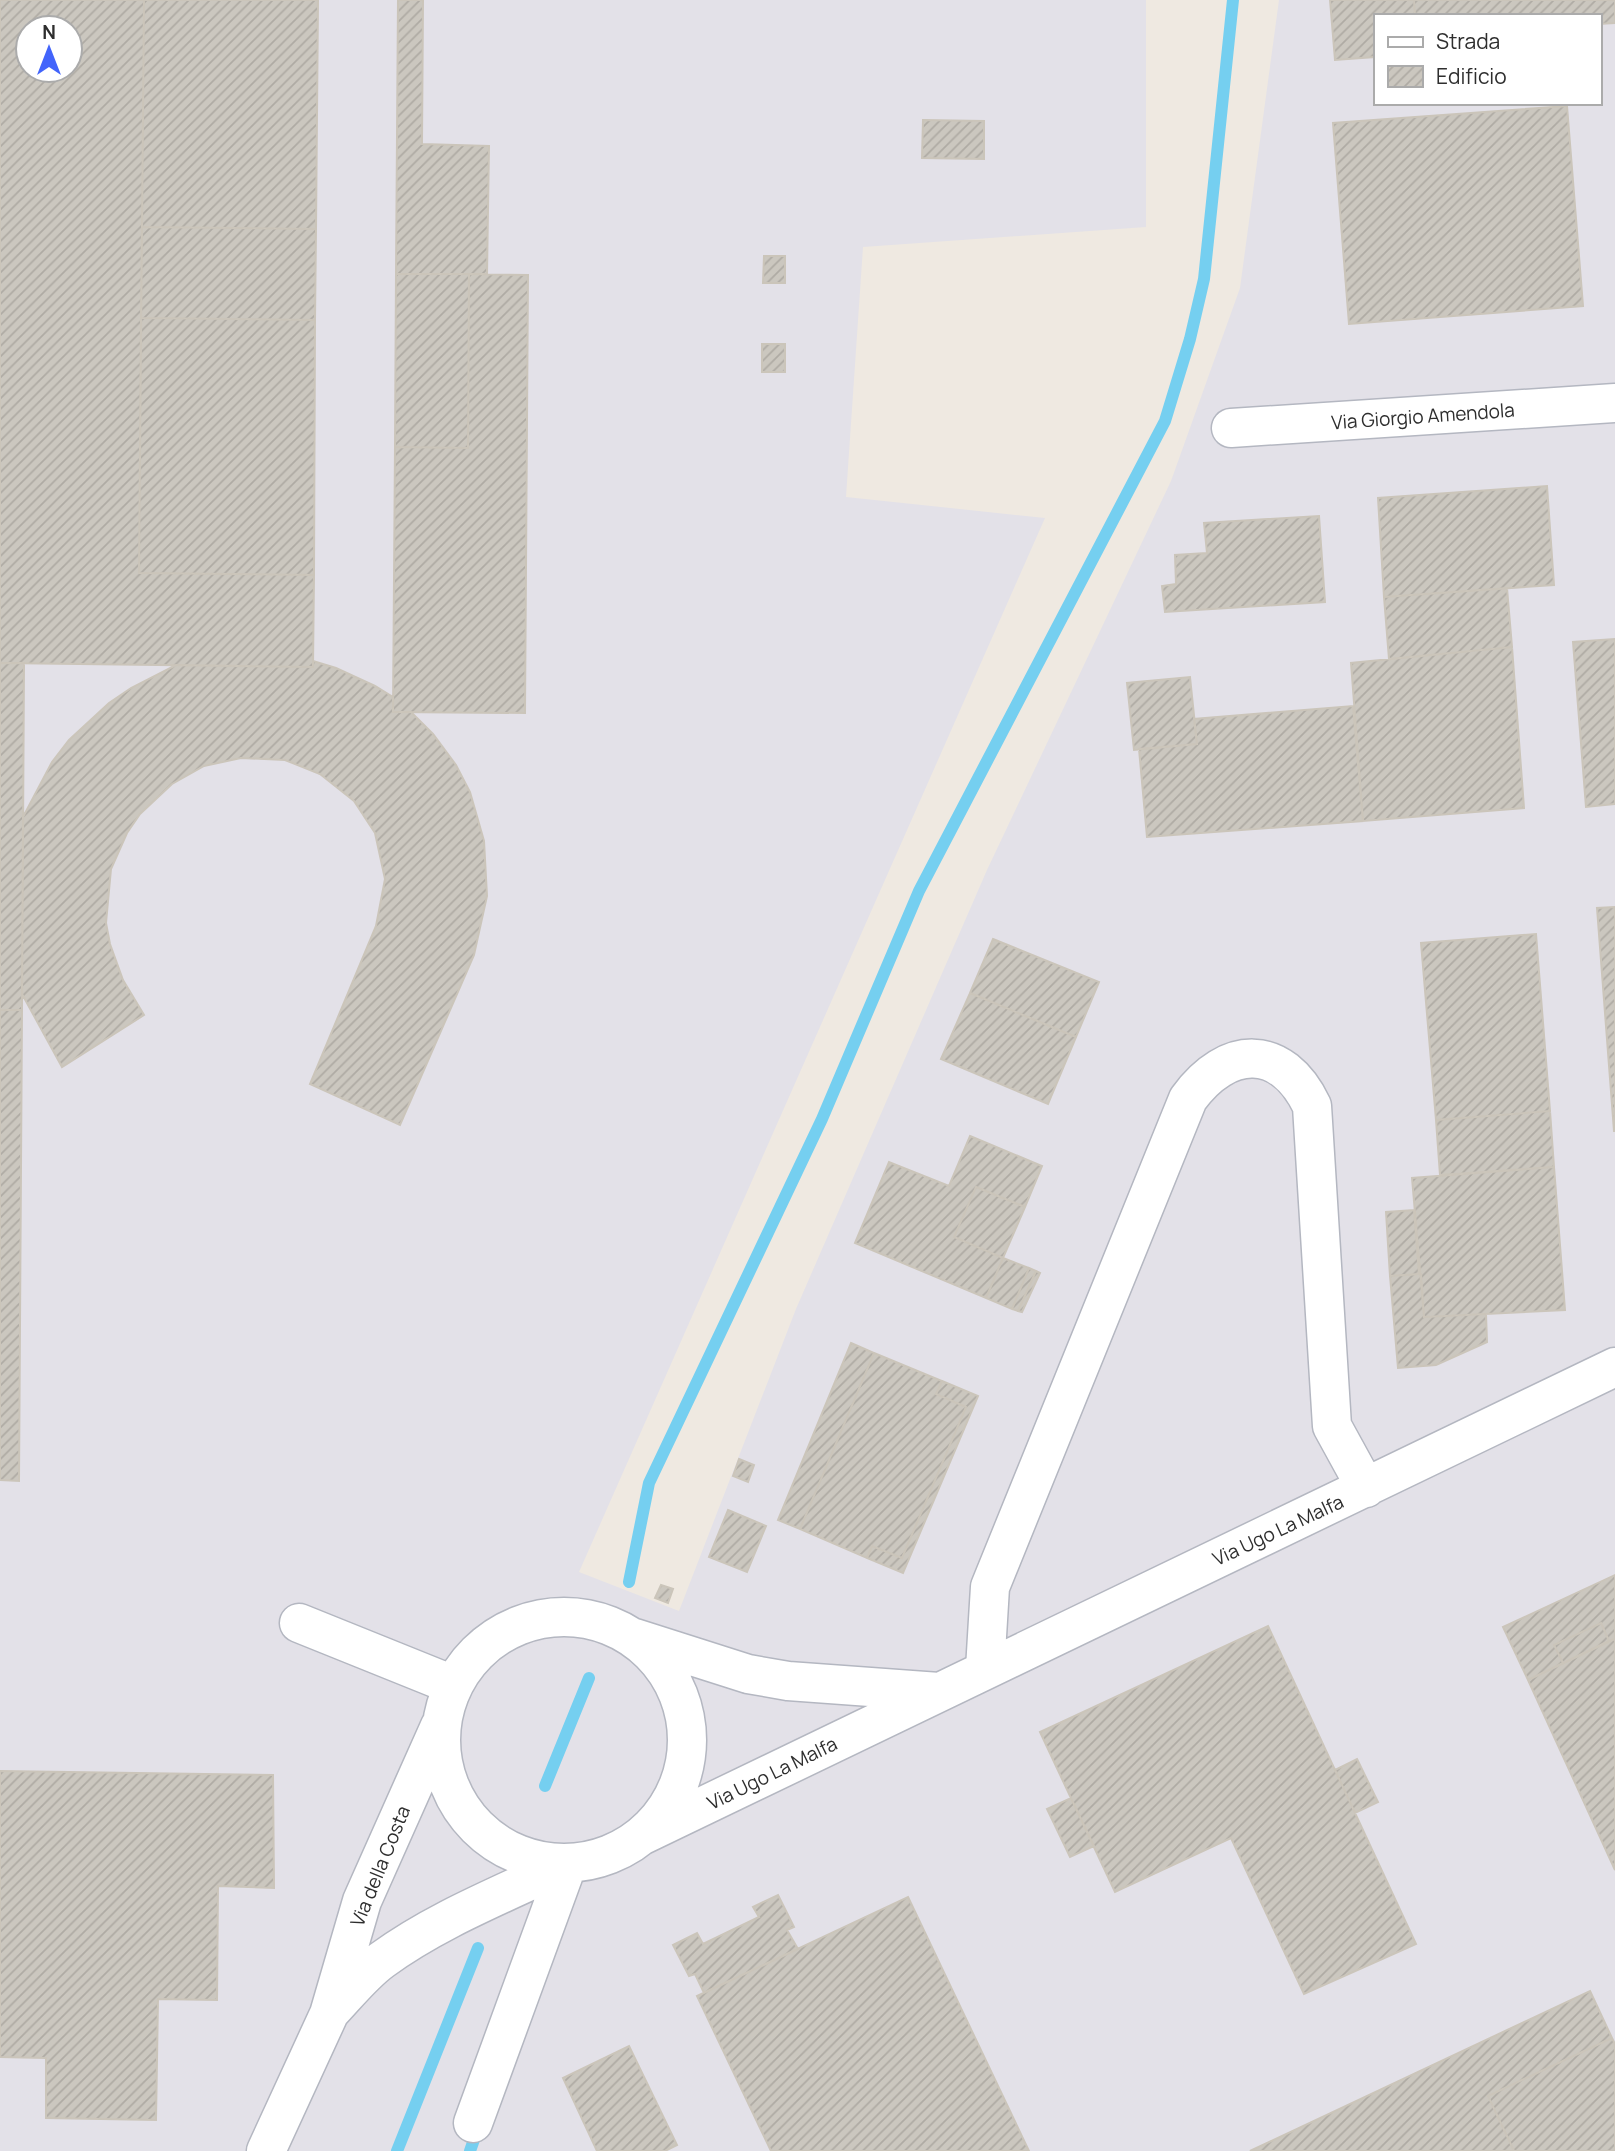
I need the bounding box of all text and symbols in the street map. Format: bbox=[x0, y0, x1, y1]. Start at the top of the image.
north arrow bbox=[14, 14, 84, 84]
legend bbox=[1374, 14, 1601, 105]
text: N bbox=[42, 19, 56, 45]
text: Strada bbox=[1436, 27, 1500, 55]
text: Edificio bbox=[1436, 62, 1507, 90]
street label: Via Giorgio Amendola bbox=[1330, 397, 1516, 435]
street label: Via Ugo La Malfa bbox=[1208, 1488, 1348, 1572]
street label: Via Ugo La Malfa bbox=[703, 1730, 841, 1816]
street label: Via della Costa bbox=[344, 1802, 416, 1930]

